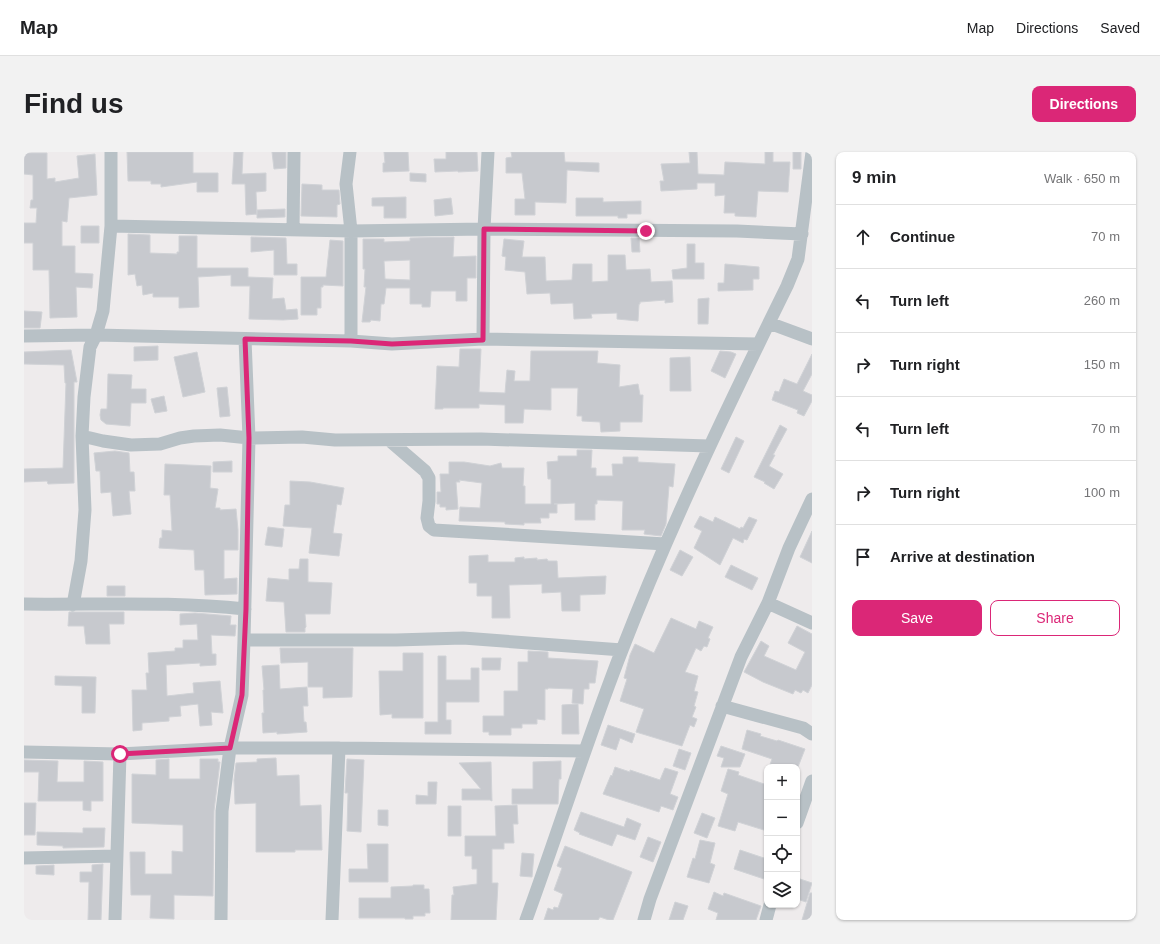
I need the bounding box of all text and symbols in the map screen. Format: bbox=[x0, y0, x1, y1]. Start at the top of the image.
text: Map bbox=[20, 17, 58, 38]
text: Map bbox=[967, 20, 994, 36]
text: Directions bbox=[1016, 20, 1078, 36]
text: Saved bbox=[1100, 20, 1140, 36]
button: Directions bbox=[1032, 86, 1136, 122]
text: Find us bbox=[24, 88, 124, 119]
text: 9 min bbox=[852, 168, 896, 187]
text: Walk · 650 m bbox=[1044, 171, 1120, 186]
route end bbox=[637, 222, 655, 240]
icon: ahead bbox=[852, 226, 874, 248]
text: Continue bbox=[890, 228, 955, 245]
text: 70 m bbox=[1091, 229, 1120, 244]
icon: left bbox=[852, 290, 874, 312]
text: Turn left bbox=[890, 292, 949, 309]
text: 260 m bbox=[1084, 293, 1120, 308]
icon: right bbox=[852, 354, 874, 376]
text: Turn right bbox=[890, 356, 960, 373]
text: 150 m bbox=[1084, 357, 1120, 372]
icon: left bbox=[852, 418, 874, 440]
text: Turn left bbox=[890, 420, 949, 437]
text: 70 m bbox=[1091, 421, 1120, 436]
icon: right bbox=[852, 482, 874, 504]
text: Turn right bbox=[890, 484, 960, 501]
text: 100 m bbox=[1084, 485, 1120, 500]
icon: arrive bbox=[852, 546, 874, 568]
text: Arrive at destination bbox=[890, 548, 1035, 565]
button: Save bbox=[852, 600, 982, 636]
button: Share bbox=[990, 600, 1120, 636]
route start bbox=[111, 745, 129, 763]
map controls bbox=[764, 764, 800, 908]
button: + bbox=[764, 764, 800, 800]
button: − bbox=[764, 800, 800, 836]
button: locate bbox=[764, 836, 800, 872]
button: layers bbox=[764, 872, 800, 908]

